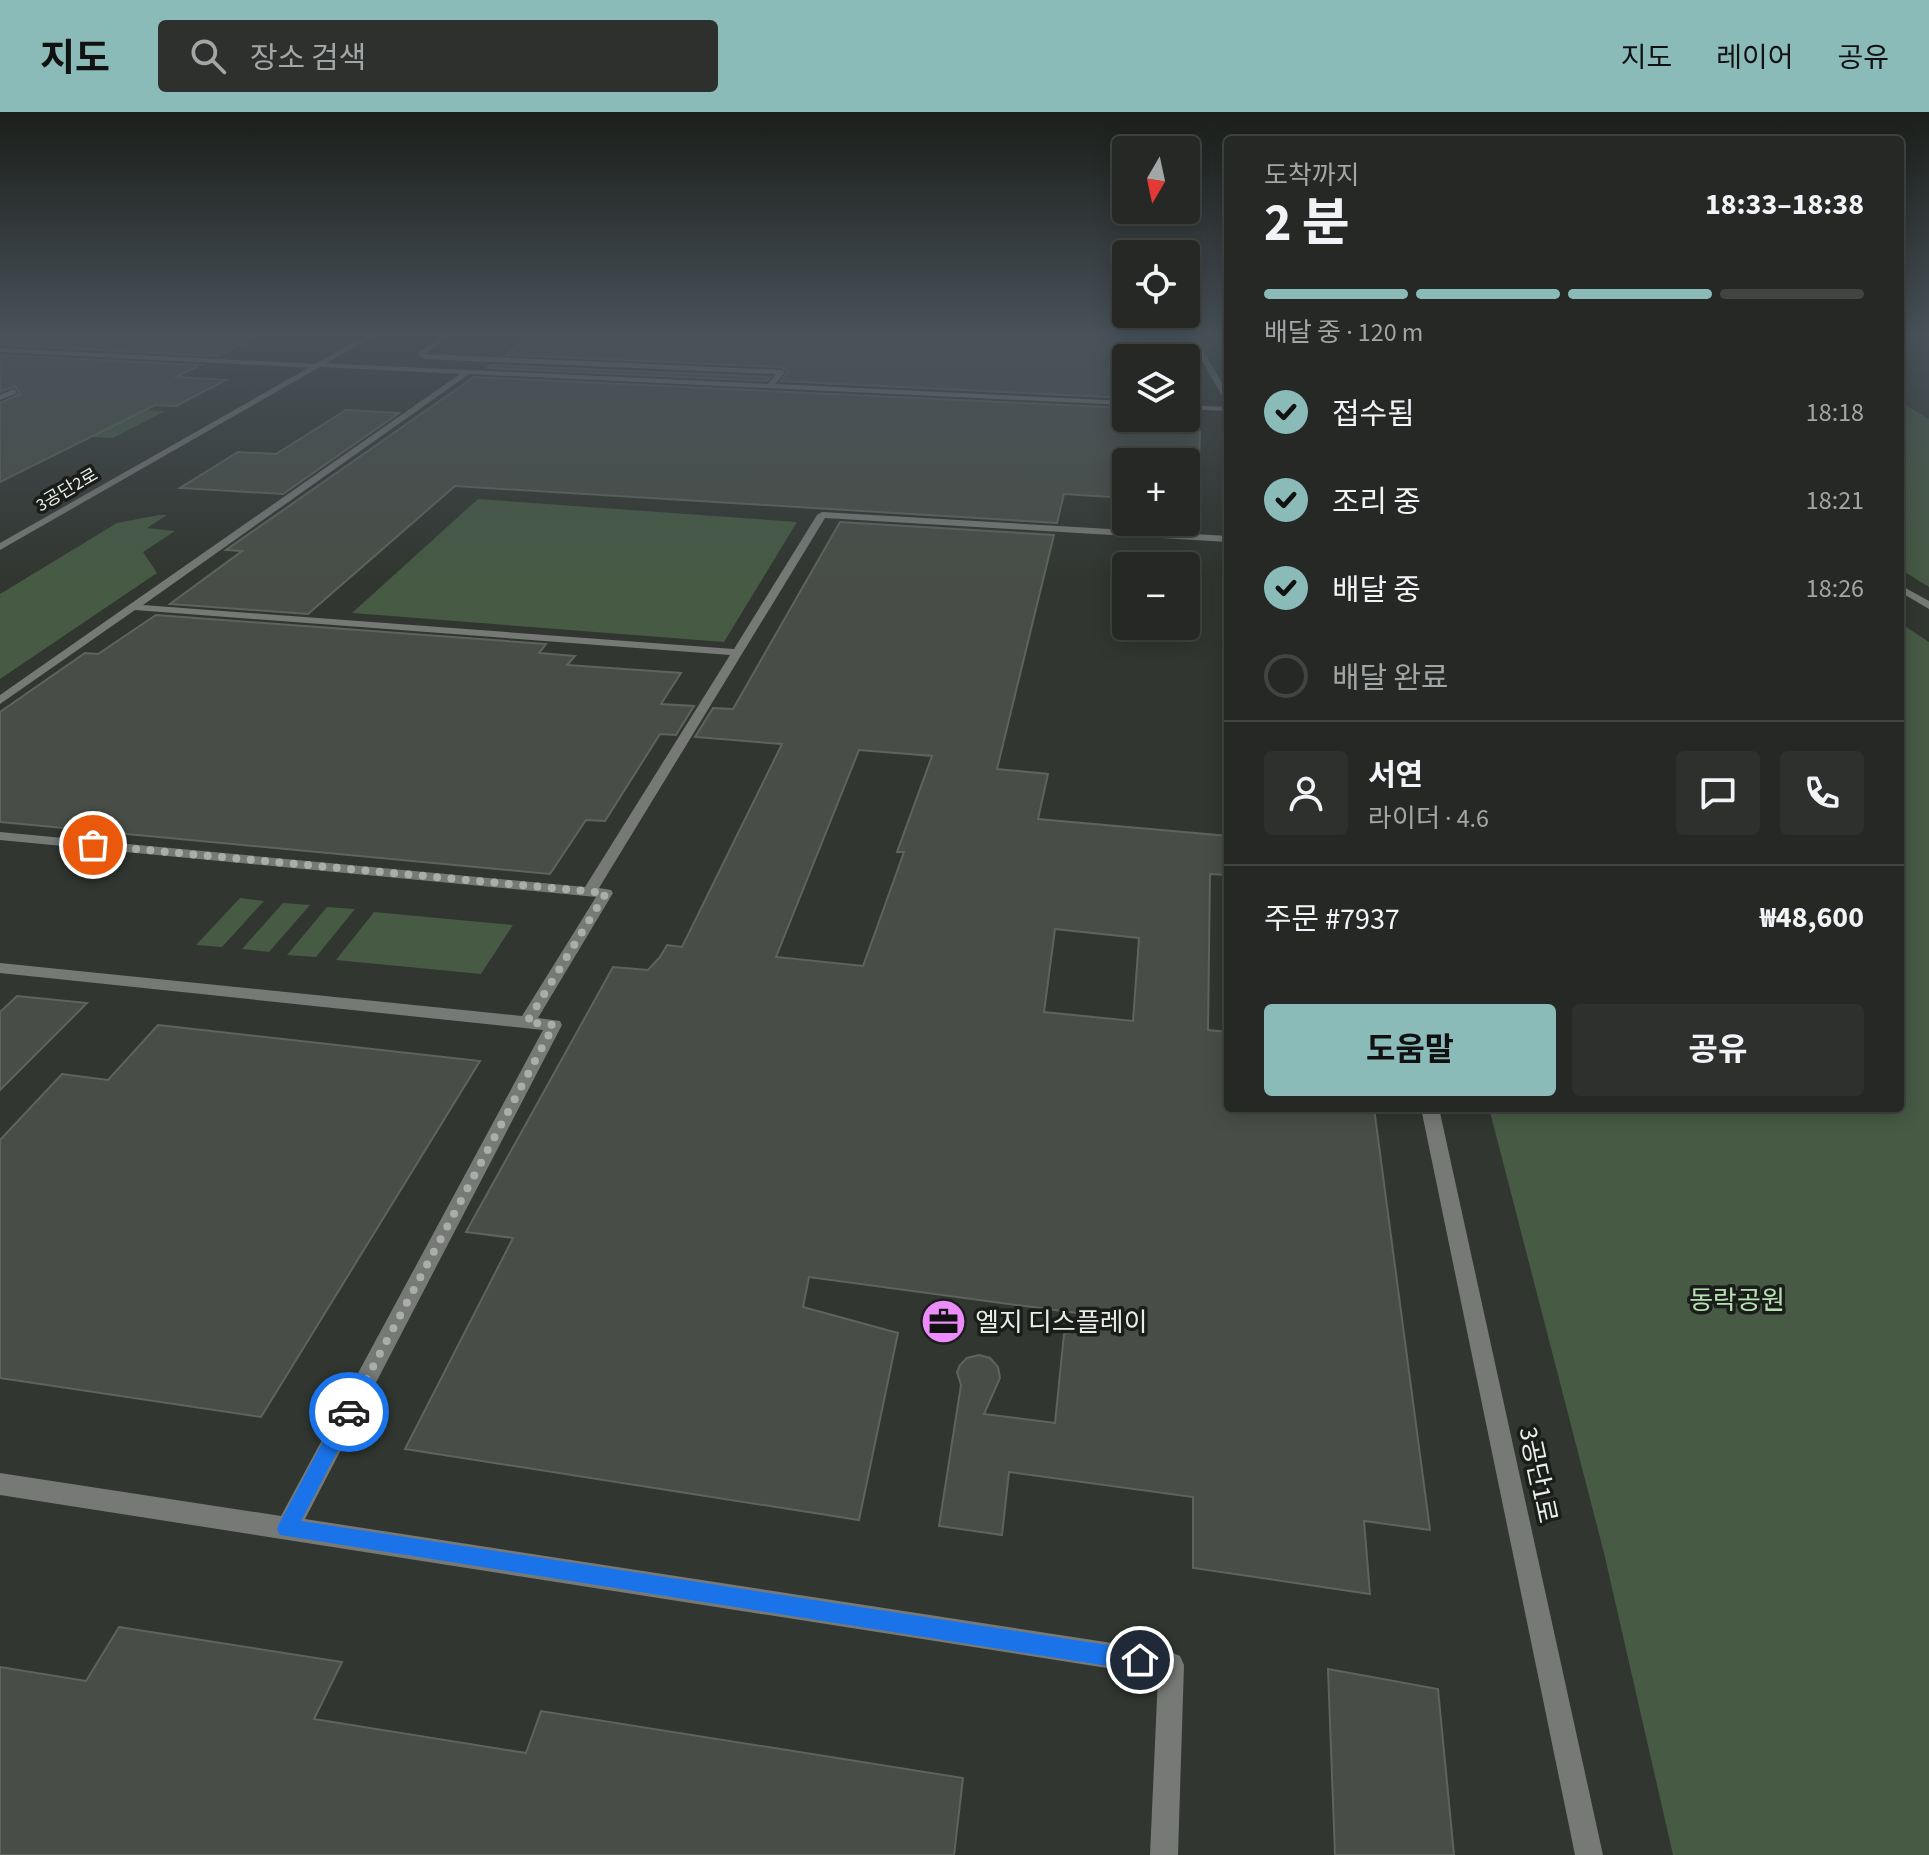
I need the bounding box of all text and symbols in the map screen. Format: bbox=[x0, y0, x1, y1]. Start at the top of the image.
search box bbox=[158, 20, 718, 92]
text: 지도 bbox=[40, 32, 110, 86]
icon: search bbox=[186, 34, 230, 78]
text: 장소 검색 bbox=[250, 37, 366, 80]
text: 지도 bbox=[1621, 38, 1672, 78]
text: 레이어 bbox=[1716, 38, 1793, 78]
text: 공유 bbox=[1837, 38, 1889, 78]
north arrow bbox=[1112, 136, 1200, 224]
map controls bbox=[1112, 136, 1200, 640]
text: 도착까지 bbox=[1264, 157, 1360, 194]
text: 18:33–18:38 bbox=[1705, 183, 1864, 226]
text: 2 분 bbox=[1264, 187, 1350, 261]
button: locate bbox=[1112, 240, 1200, 328]
text: 배달 중 · 120 m bbox=[1264, 314, 1423, 351]
button: layers bbox=[1112, 344, 1200, 432]
icon: check bbox=[1264, 390, 1308, 434]
text: 접수됨 bbox=[1332, 393, 1415, 436]
text: 18:18 bbox=[1806, 394, 1864, 431]
button: + bbox=[1112, 448, 1200, 536]
street label: 3공단2로 bbox=[31, 462, 103, 518]
icon: check bbox=[1264, 478, 1308, 522]
text: 조리 중 bbox=[1332, 481, 1421, 524]
text: 18:21 bbox=[1806, 482, 1864, 519]
button: − bbox=[1112, 552, 1200, 640]
icon: check bbox=[1264, 566, 1308, 610]
text: 배달 중 bbox=[1332, 569, 1421, 612]
text: 18:26 bbox=[1806, 570, 1864, 607]
text: 배달 완료 bbox=[1332, 657, 1448, 700]
button: person bbox=[1264, 751, 1348, 835]
button: chat bbox=[1676, 751, 1760, 835]
button: phone bbox=[1780, 751, 1864, 835]
text: 서연 bbox=[1368, 754, 1423, 797]
text: 라이더 · 4.6 bbox=[1368, 800, 1489, 837]
pin bbox=[59, 811, 127, 879]
icon: bag bbox=[71, 823, 115, 867]
text: ₩48,600 bbox=[1760, 896, 1864, 939]
text: 주문 #7937 bbox=[1264, 898, 1400, 941]
button: 도움말 bbox=[1264, 1004, 1556, 1096]
button: 공유 bbox=[1572, 1004, 1864, 1096]
park label: 동락공원 bbox=[1689, 1282, 1785, 1319]
office icon: 엘지 디스플레이 bbox=[920, 1298, 968, 1346]
place label: 엘지 디스플레이 bbox=[975, 1304, 1148, 1341]
courier bbox=[309, 1372, 389, 1452]
icon: car bbox=[327, 1390, 371, 1434]
street label: 3공단1로 bbox=[1510, 1423, 1566, 1527]
pin bbox=[1106, 1626, 1174, 1694]
icon: home bbox=[1118, 1638, 1162, 1682]

